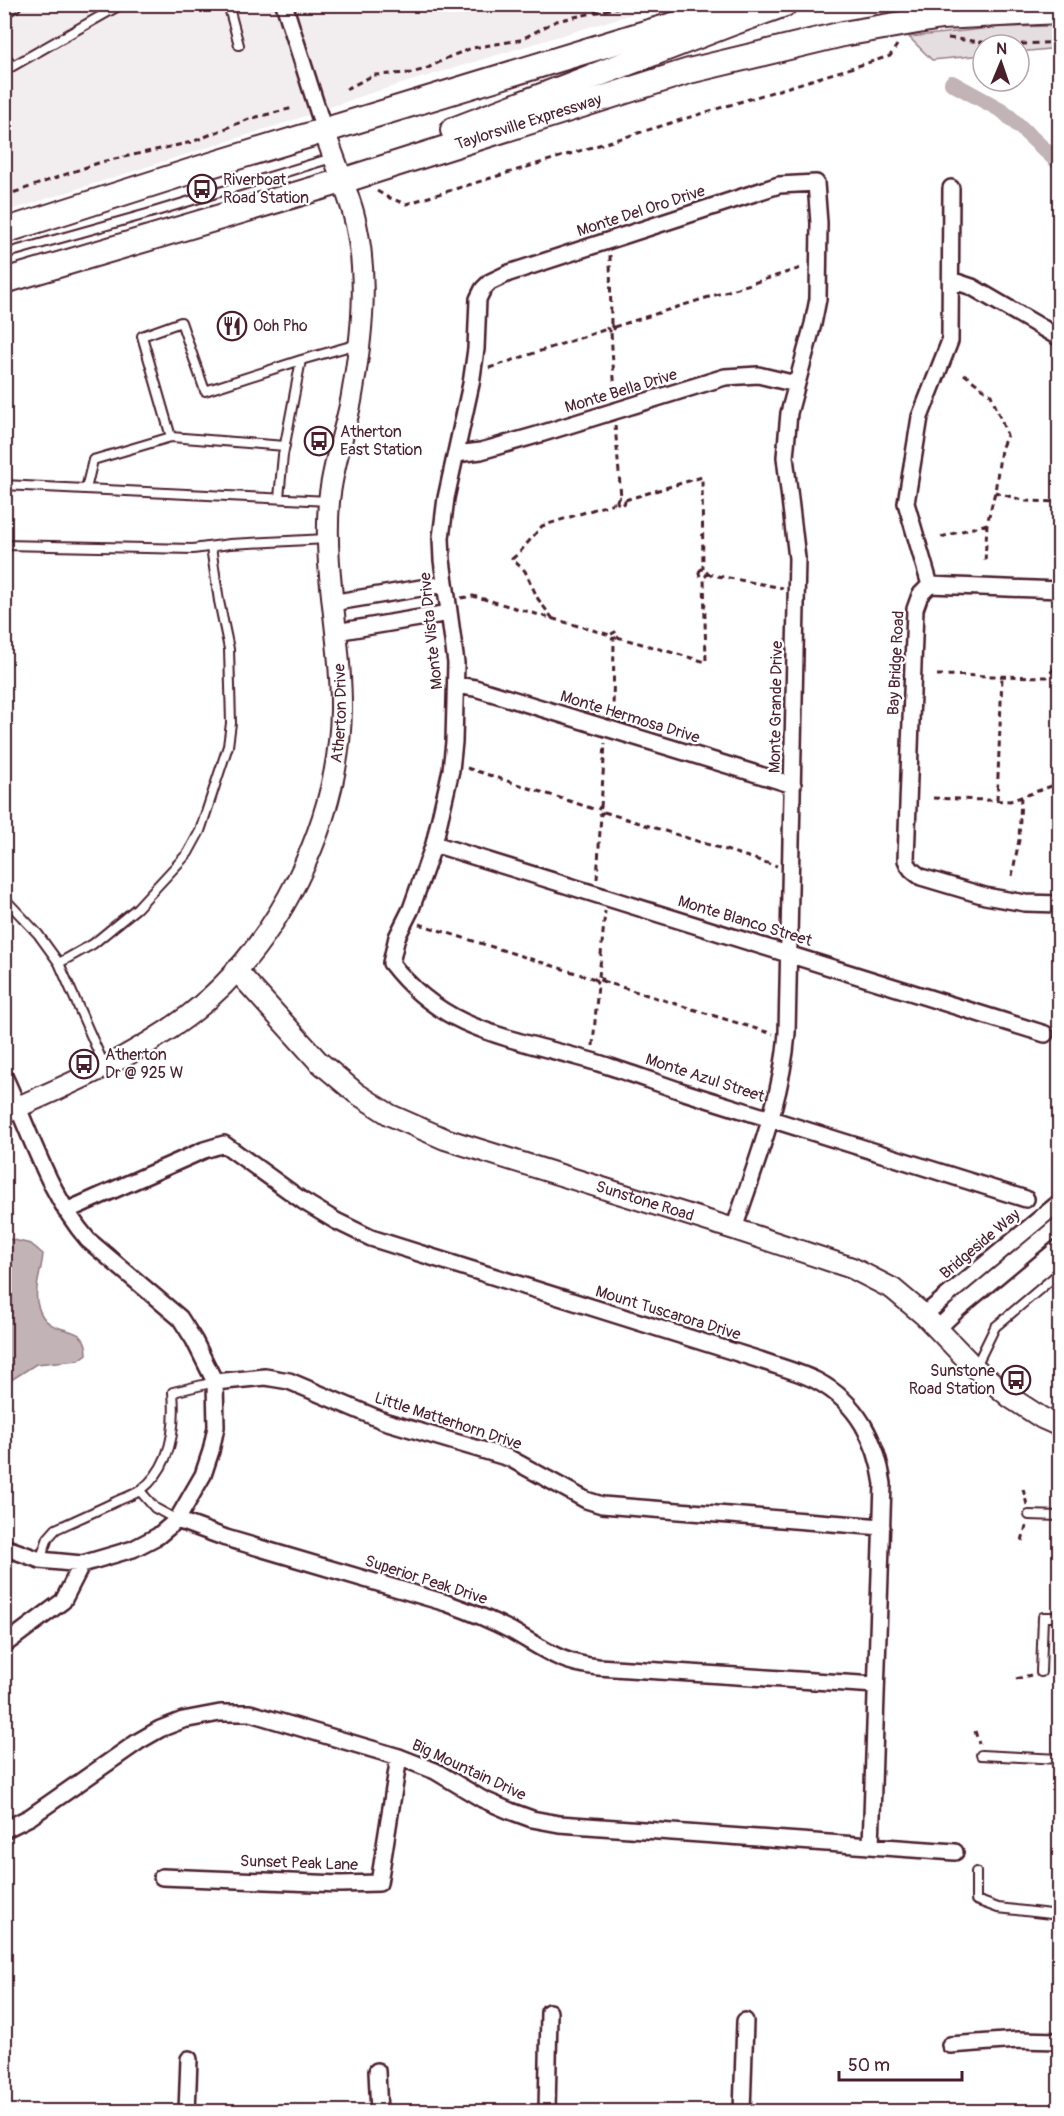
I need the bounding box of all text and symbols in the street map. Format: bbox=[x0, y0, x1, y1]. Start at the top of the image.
north arrow bbox=[971, 33, 1031, 93]
text: N bbox=[996, 39, 1007, 59]
street label: Taylorsville Expressway bbox=[453, 89, 604, 154]
place label: Riverboat Road Station bbox=[223, 170, 309, 208]
bus stop icon: Riverboat Road Station bbox=[186, 173, 218, 205]
street label: Monte Del Oro Drive bbox=[574, 181, 708, 241]
restaurant icon: Ooh Pho bbox=[216, 310, 248, 342]
place label: Ooh Pho bbox=[253, 316, 308, 336]
street label: Monte Bella Drive bbox=[562, 364, 680, 418]
place label: Atherton East Station bbox=[340, 422, 422, 460]
bus stop icon: Atherton East Station bbox=[303, 425, 335, 457]
street label: Monte Vista Drive bbox=[415, 571, 447, 691]
street label: Bay Bridge Road bbox=[883, 610, 909, 716]
street label: Monte Grande Drive bbox=[765, 640, 787, 773]
street label: Atherton Drive bbox=[326, 663, 351, 764]
street label: Monte Hermosa Drive bbox=[558, 686, 702, 748]
street label: Monte Blanco Street bbox=[676, 891, 815, 951]
place label: Atherton Dr @ 925 W bbox=[105, 1045, 183, 1083]
bus stop icon: Atherton Dr @ 925 W bbox=[68, 1048, 100, 1080]
street label: Monte Azul Street bbox=[643, 1049, 768, 1107]
street label: Sunstone Road bbox=[593, 1177, 696, 1226]
street label: Bridgeside Way bbox=[936, 1205, 1024, 1283]
street label: Mount Tuscarora Drive bbox=[593, 1281, 743, 1345]
place label: Sunstone Road Station bbox=[909, 1361, 995, 1399]
bus stop icon: Sunstone Road Station bbox=[1000, 1364, 1032, 1396]
street label: Little Matterhorn Drive bbox=[372, 1388, 524, 1454]
street label: Superior Peak Drive bbox=[362, 1551, 490, 1609]
street label: Big Mountain Drive bbox=[409, 1735, 529, 1805]
street label: Sunset Peak Lane bbox=[240, 1851, 359, 1875]
scale bar bbox=[839, 2044, 962, 2082]
text: 50 m bbox=[848, 2054, 890, 2077]

